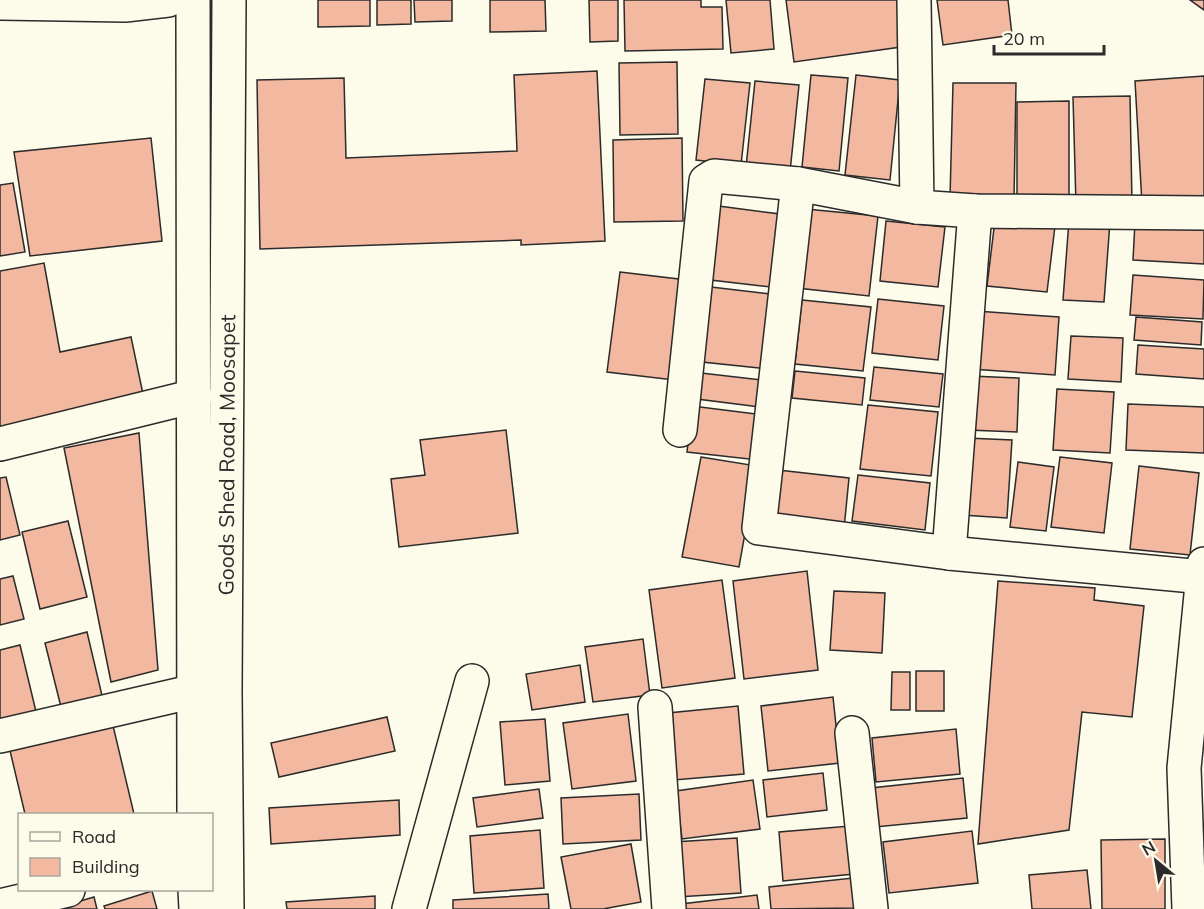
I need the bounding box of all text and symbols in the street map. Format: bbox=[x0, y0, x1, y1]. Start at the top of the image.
scale bar bbox=[994, 18, 1104, 56]
text: 20 m bbox=[1003, 27, 1045, 50]
street label: Goods Shed Road, Moosapet bbox=[213, 314, 240, 596]
legend bbox=[18, 813, 213, 891]
text: Road bbox=[72, 825, 116, 848]
north arrow bbox=[1126, 831, 1186, 891]
text: N bbox=[1138, 836, 1159, 860]
text: Building bbox=[72, 855, 140, 878]

